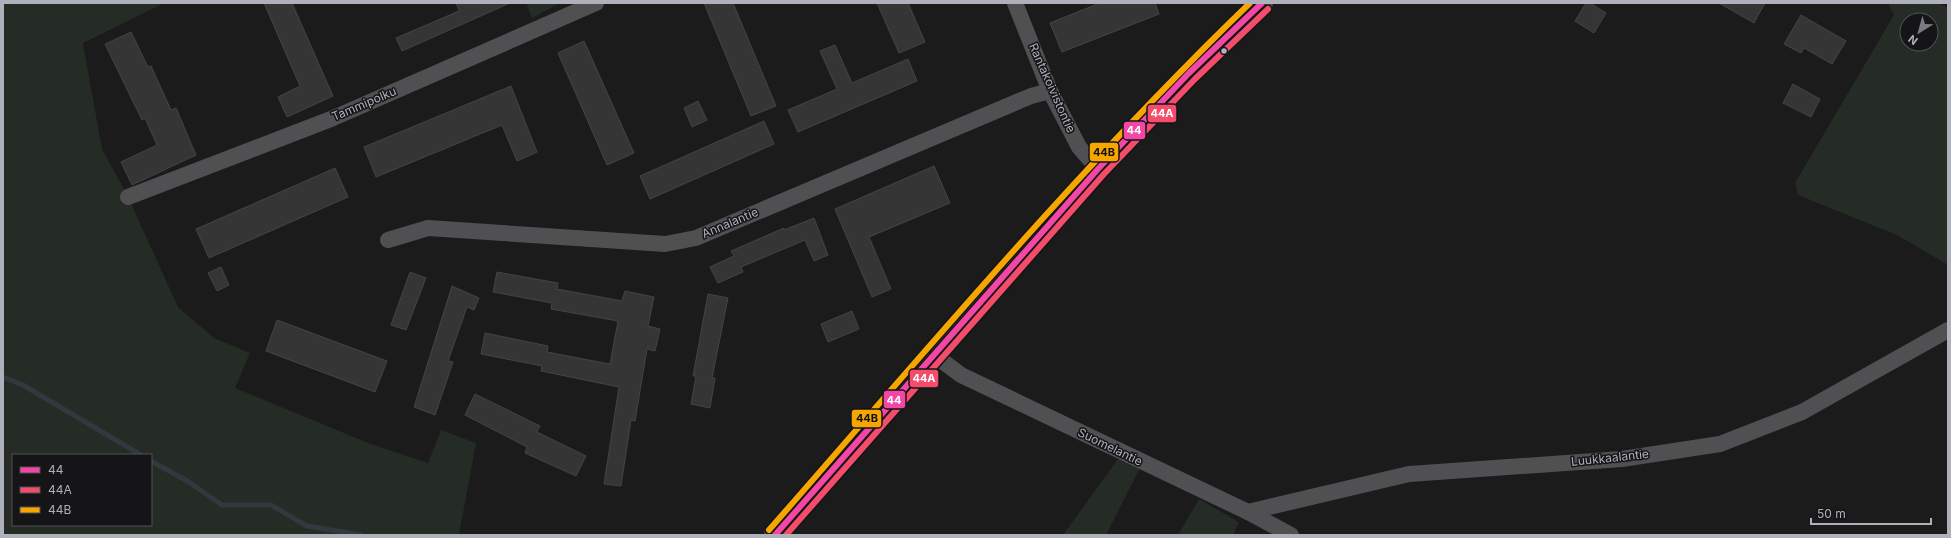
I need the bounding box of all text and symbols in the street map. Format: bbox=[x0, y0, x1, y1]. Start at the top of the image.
north arrow bbox=[1899, 12, 1939, 52]
text: N bbox=[1905, 32, 1921, 48]
street label: Rantakoivistontie bbox=[1026, 41, 1079, 135]
unlabelled marker bbox=[1219, 46, 1229, 56]
street label: Tammipolku bbox=[329, 83, 398, 124]
line badge: 44A bbox=[1147, 104, 1177, 123]
text: 44A bbox=[1150, 106, 1174, 120]
line badge: 44 bbox=[1123, 121, 1146, 140]
text: 44 bbox=[1127, 123, 1141, 137]
line badge: 44B bbox=[1089, 142, 1119, 162]
text: 44B bbox=[1093, 145, 1115, 159]
street label: Annalantie bbox=[699, 204, 760, 241]
line badge: 44A bbox=[909, 369, 939, 388]
text: 44A bbox=[912, 371, 936, 385]
line badge: 44 bbox=[883, 390, 906, 409]
text: 44 bbox=[887, 393, 901, 407]
line badge: 44B bbox=[851, 409, 882, 428]
text: 44B bbox=[856, 411, 878, 425]
street label: Suomelantie bbox=[1075, 424, 1145, 469]
street label: Luukkaalantie bbox=[1570, 446, 1650, 469]
legend bbox=[12, 454, 152, 526]
text: 44 bbox=[48, 462, 64, 477]
text: 44A bbox=[48, 482, 72, 497]
scale bar bbox=[1811, 500, 1931, 526]
text: 44B bbox=[48, 502, 72, 517]
text: 50 m bbox=[1817, 506, 1846, 521]

